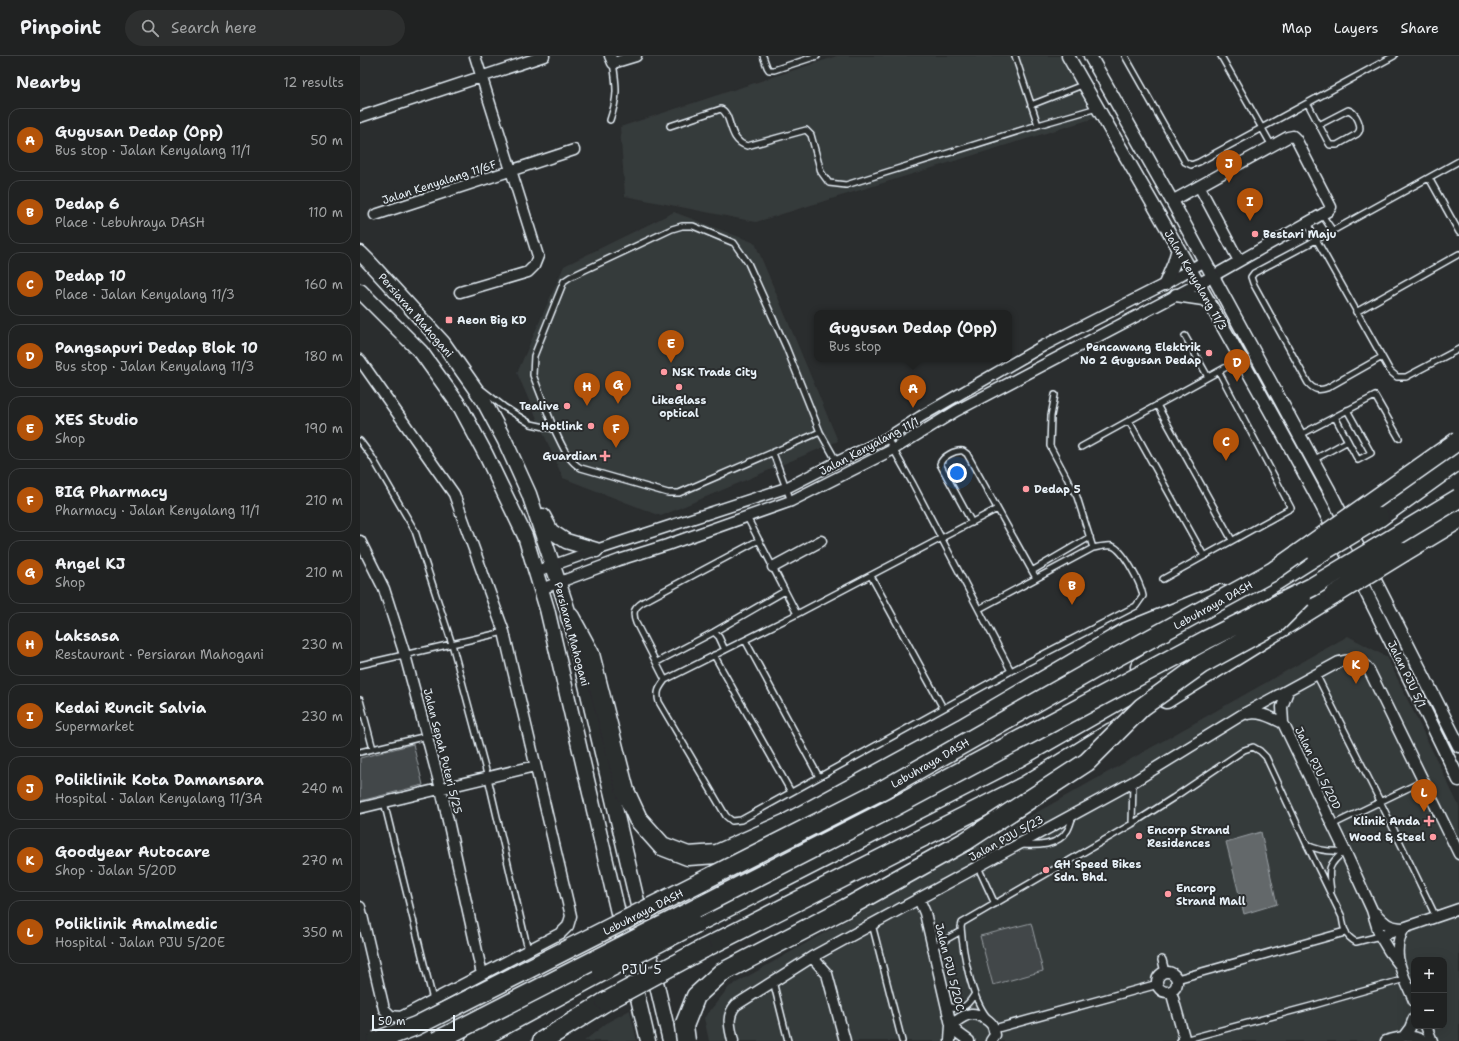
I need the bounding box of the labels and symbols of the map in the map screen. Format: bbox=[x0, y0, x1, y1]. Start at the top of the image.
pin: J bbox=[1216, 150, 1242, 183]
street label: Jalan Kenyalang 11/6F bbox=[380, 157, 498, 208]
pin: I bbox=[1237, 188, 1263, 221]
street label: Jalan Kenyalang 11/3 bbox=[1161, 227, 1230, 333]
place label: Bestari Maju bbox=[1263, 227, 1337, 242]
marker: Bestari Maju bbox=[1250, 229, 1260, 239]
street label: Persiaran Mahogani bbox=[375, 270, 456, 361]
place label: Aeon Big KD bbox=[457, 313, 527, 328]
marker: Aeon Big KD bbox=[444, 315, 454, 325]
pin: E bbox=[658, 330, 684, 363]
place label: Pencawang Elektrik No 2 Gugusan Dedap bbox=[1080, 340, 1201, 368]
marker: Pencawang Elektrik No 2 Gugusan Dedap bbox=[1204, 348, 1214, 358]
pin: D bbox=[1224, 349, 1250, 382]
place label: NSK Trade City bbox=[672, 365, 757, 380]
marker: NSK Trade City bbox=[659, 367, 669, 377]
pin: G bbox=[605, 371, 631, 404]
pin: H bbox=[574, 373, 600, 406]
pin: A bbox=[900, 375, 926, 408]
marker: LikeGlass optical bbox=[674, 382, 684, 392]
place label: LikeGlass optical bbox=[652, 393, 706, 421]
place label: Tealive bbox=[519, 399, 559, 414]
marker: Tealive bbox=[562, 401, 572, 411]
street label: Jalan Kenyalang 11/1 bbox=[817, 414, 922, 479]
pin: F bbox=[603, 415, 629, 448]
place label: Hotlink bbox=[541, 419, 583, 434]
marker: Hotlink bbox=[586, 421, 596, 431]
pin: C bbox=[1213, 428, 1239, 461]
place label: Guardian bbox=[543, 449, 598, 464]
marker: Guardian bbox=[600, 451, 610, 461]
your location bbox=[947, 463, 967, 483]
place label: Dedap 5 bbox=[1034, 482, 1081, 497]
marker: Dedap 5 bbox=[1021, 484, 1031, 494]
pin: B bbox=[1059, 572, 1085, 605]
street label: Lebuhraya DASH bbox=[1171, 577, 1256, 633]
street label: Persiaran Mahogani bbox=[550, 580, 593, 688]
street label: Jalan PJU 5/1 bbox=[1384, 638, 1429, 710]
pin: K bbox=[1343, 651, 1369, 684]
street label: Jalan Sepah Puteri 5/25 bbox=[420, 687, 465, 816]
street label: Jalan PJU 5/20D bbox=[1291, 724, 1344, 812]
street label: Lebuhraya DASH bbox=[888, 735, 972, 792]
pin: L bbox=[1411, 779, 1437, 812]
street label: Jalan PJU 5/23 bbox=[966, 812, 1046, 865]
place label: Klinik Anda bbox=[1353, 814, 1420, 829]
marker: Klinik Anda bbox=[1423, 815, 1435, 827]
place label: Encorp Strand Residences bbox=[1147, 823, 1230, 851]
place label: Wood & Steel bbox=[1349, 830, 1425, 845]
marker: Encorp Strand Residences bbox=[1134, 831, 1144, 841]
marker: Wood & Steel bbox=[1428, 832, 1438, 842]
place label: GH Speed Bikes Sdn. Bhd. bbox=[1054, 857, 1141, 885]
marker: GH Speed Bikes Sdn. Bhd. bbox=[1041, 865, 1051, 875]
place label: Encorp Strand Mall bbox=[1176, 881, 1246, 909]
street label: Lebuhraya DASH bbox=[600, 886, 686, 939]
marker: Encorp Strand Mall bbox=[1163, 889, 1173, 899]
street label: Jalan PJU 5/20C bbox=[931, 922, 968, 1013]
district label: PJU 5 bbox=[621, 961, 663, 978]
scale bar bbox=[372, 1013, 455, 1032]

